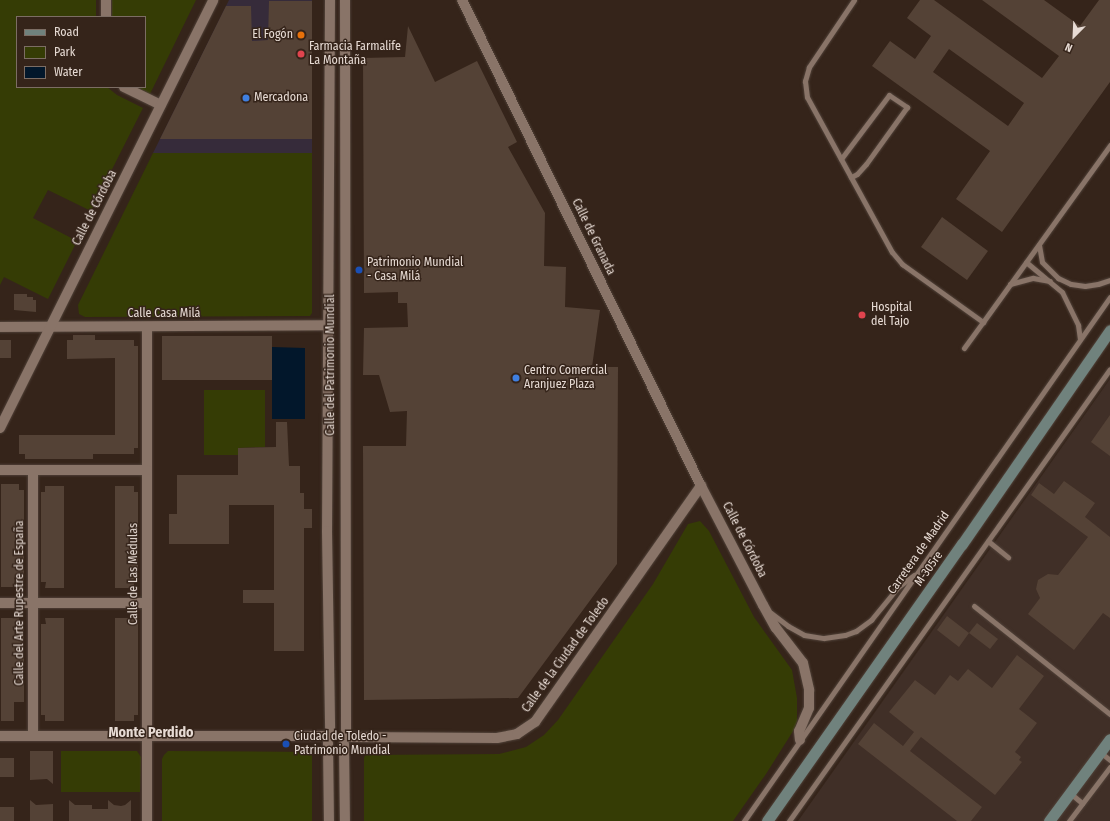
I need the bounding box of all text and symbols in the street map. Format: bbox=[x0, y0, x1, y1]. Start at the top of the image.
legend bbox=[16, 16, 146, 88]
north arrow bbox=[1054, 16, 1094, 56]
text: Road bbox=[54, 25, 79, 39]
place label: El Fogón bbox=[252, 28, 293, 42]
marker: El Fogón bbox=[296, 30, 306, 40]
place label: Farmacia Farmalife La Montaña bbox=[309, 40, 401, 68]
text: N bbox=[1063, 40, 1075, 55]
text: Park bbox=[54, 45, 75, 59]
marker: Farmacia Farmalife La Montaña bbox=[296, 49, 306, 59]
text: Water bbox=[54, 65, 82, 79]
place label: Mercadona bbox=[254, 91, 308, 105]
marker: Mercadona bbox=[241, 93, 251, 103]
street label: Calle de Córdoba bbox=[70, 168, 120, 248]
street label: Calle de Granada bbox=[568, 197, 618, 277]
place label: Patrimonio Mundial - Casa Milá bbox=[367, 256, 463, 284]
marker: Patrimonio Mundial - Casa Milá bbox=[354, 265, 364, 275]
street label: Calle del Patrimonio Mundial bbox=[324, 294, 338, 436]
place label: Hospital del Tajo bbox=[871, 301, 912, 329]
street label: Calle Casa Milá bbox=[128, 307, 200, 321]
marker: Hospital del Tajo bbox=[856, 309, 868, 321]
place label: Centro Comercial Aranjuez Plaza bbox=[524, 364, 607, 392]
marker: Centro Comercial Aranjuez Plaza bbox=[511, 373, 521, 383]
street label: Calle de Córdoba bbox=[719, 500, 769, 580]
street label: Carretera de Madrid bbox=[885, 509, 953, 597]
street label: Calle del Arte Rupestre de España bbox=[13, 520, 27, 686]
street label: Calle de Las Médulas bbox=[127, 523, 141, 625]
street label: M-305re bbox=[912, 549, 946, 589]
street label: Calle de la Ciudad de Toledo bbox=[519, 595, 613, 715]
district label: Monte Perdido bbox=[109, 725, 193, 741]
place label: Ciudad de Toledo - Patrimonio Mundial bbox=[294, 730, 390, 758]
marker: Ciudad de Toledo - Patrimonio Mundial bbox=[281, 739, 291, 749]

